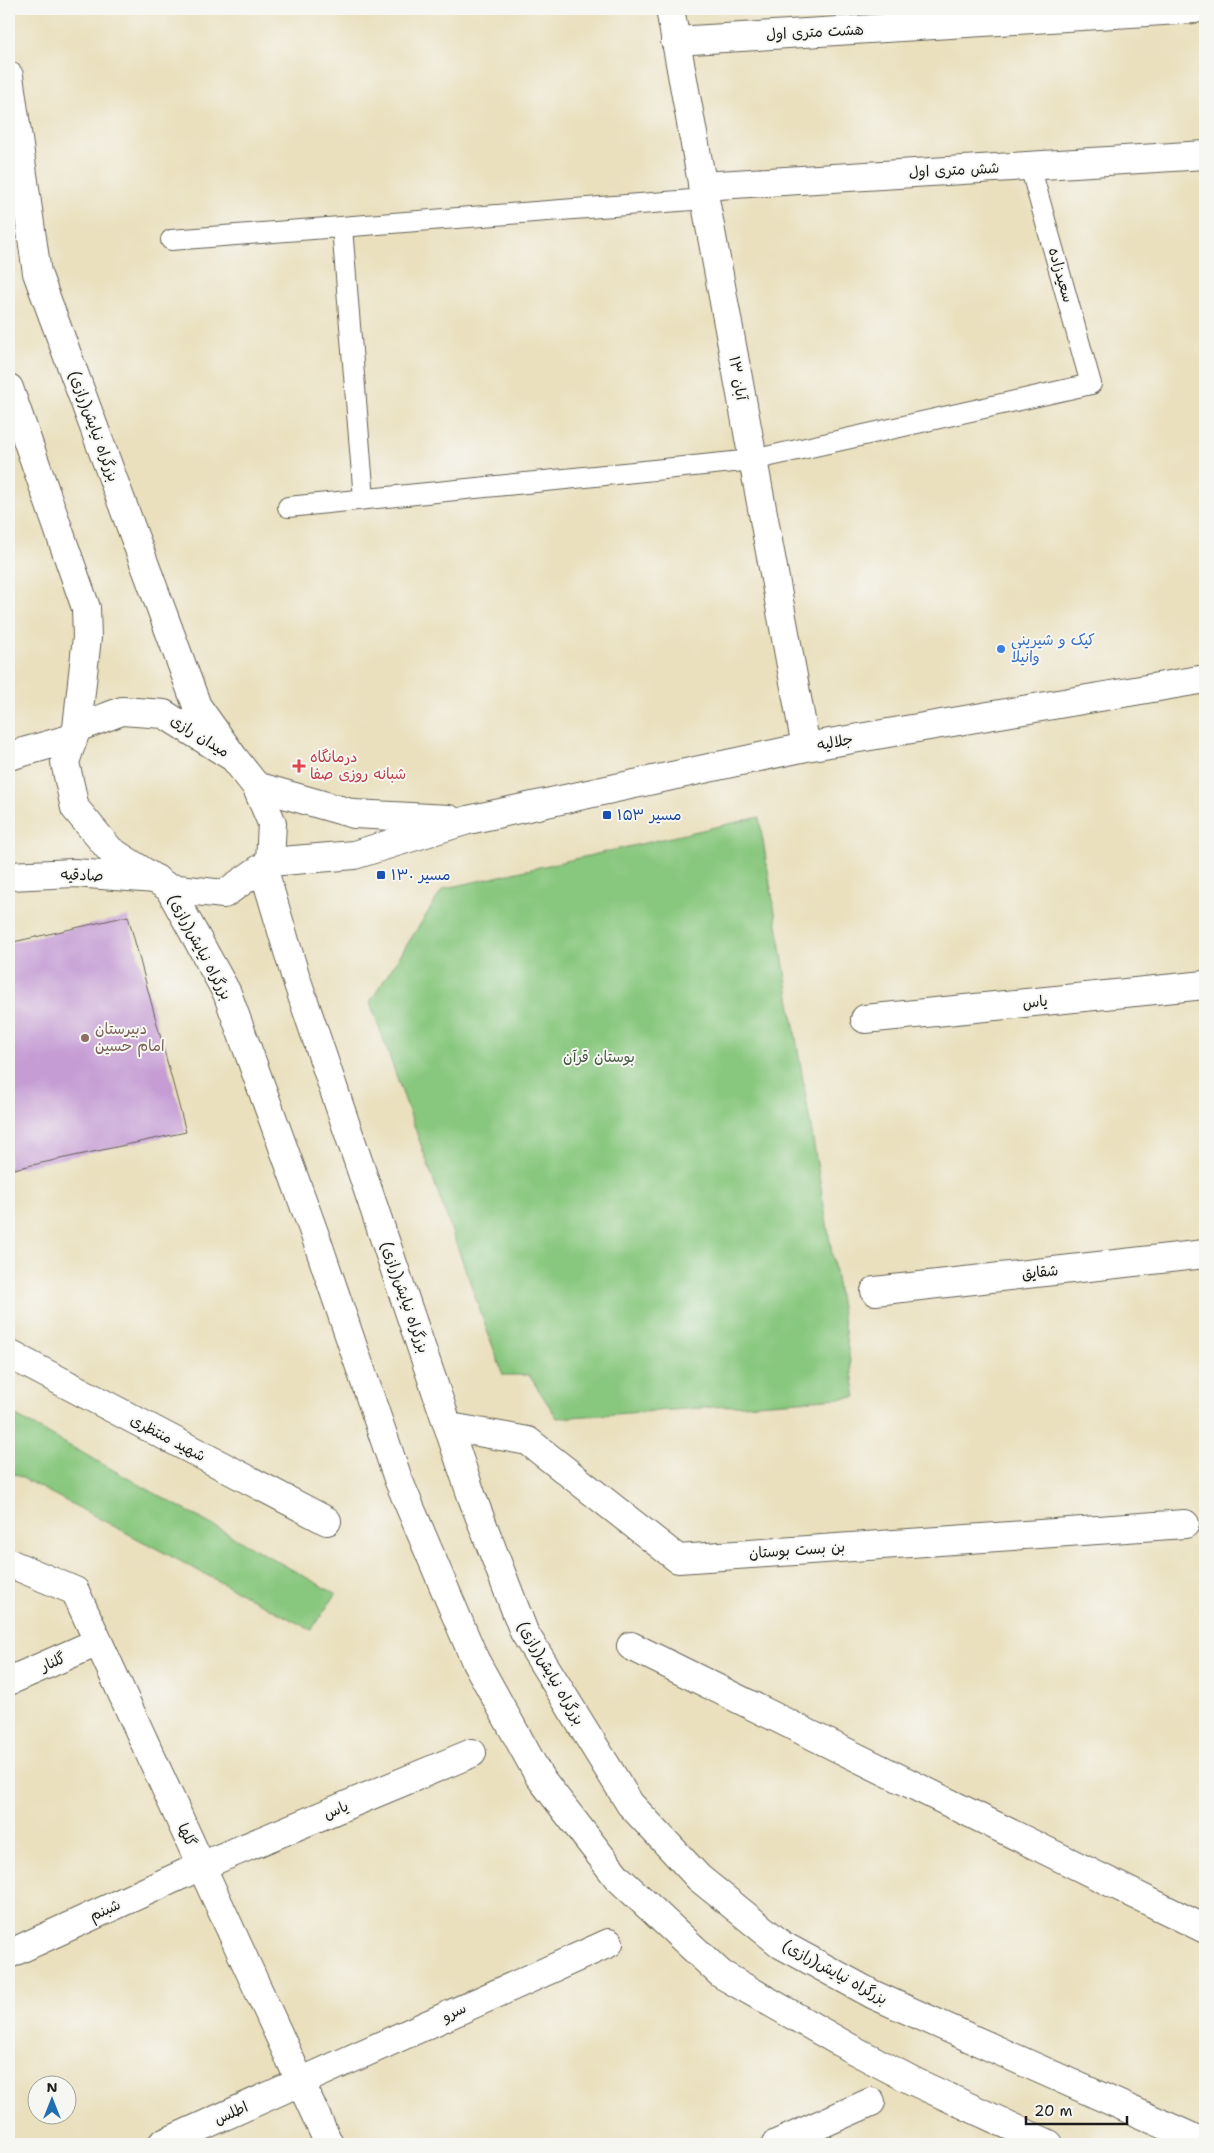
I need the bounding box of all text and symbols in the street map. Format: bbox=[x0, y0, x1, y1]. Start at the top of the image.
street label: هشت متری اول bbox=[766, 19, 864, 45]
street label: شش متری اول bbox=[908, 158, 1000, 182]
street label: سعیدزاده bbox=[1044, 245, 1078, 305]
street label: ۱۳ آبان bbox=[724, 354, 752, 403]
street label: بزرگراه نیایش(رازی) bbox=[65, 367, 123, 485]
place label: کیک و شیرینی وانیلا bbox=[1011, 630, 1095, 667]
marker: کیک و شیرینی وانیلا bbox=[995, 643, 1007, 655]
street label: میدان رازی bbox=[167, 710, 233, 762]
street label: جلالیه bbox=[815, 729, 855, 755]
place label: درمانگاه شبانه روزی صفا bbox=[310, 747, 406, 784]
marker: درمانگاه شبانه روزی صفا bbox=[292, 759, 306, 773]
place label: مسیر ۱۵۳ bbox=[617, 805, 682, 825]
marker: مسیر ۱۵۳ bbox=[601, 809, 613, 821]
street label: صادقیه bbox=[60, 864, 104, 886]
place label: مسیر ۱۳۰ bbox=[391, 865, 451, 885]
marker: مسیر ۱۳۰ bbox=[375, 869, 387, 881]
street label: بزرگراه نیایش(رازی) bbox=[164, 891, 236, 1003]
street label: یاس bbox=[1021, 991, 1049, 1013]
place label: دبیرستان امام حسین bbox=[95, 1019, 165, 1057]
marker: دبیرستان امام حسین bbox=[79, 1032, 91, 1044]
park label: بوستان قرآن bbox=[563, 1047, 635, 1067]
street label: بزرگراه نیایش(رازی) bbox=[376, 1238, 434, 1356]
street label: شقایق bbox=[1021, 1260, 1059, 1284]
street label: شهید منتظری bbox=[127, 1410, 209, 1466]
street label: بن بست بوستان bbox=[748, 1537, 846, 1563]
street label: بزرگراه نیایش(رازی) bbox=[513, 1617, 589, 1729]
street label: گلنار bbox=[36, 1648, 69, 1677]
street label: یاس bbox=[320, 1796, 352, 1824]
street label: گلها bbox=[173, 1820, 201, 1850]
street label: شبنم bbox=[86, 1894, 125, 1927]
street label: بزرگراه نیایش(رازی) bbox=[779, 1935, 891, 2009]
street label: سرو bbox=[438, 1998, 469, 2027]
north arrow bbox=[28, 2076, 78, 2126]
text: N bbox=[46, 2078, 58, 2096]
scale bar bbox=[1026, 2093, 1128, 2125]
street label: اطلس bbox=[211, 2097, 251, 2129]
text: 20 m bbox=[1034, 2101, 1073, 2121]

